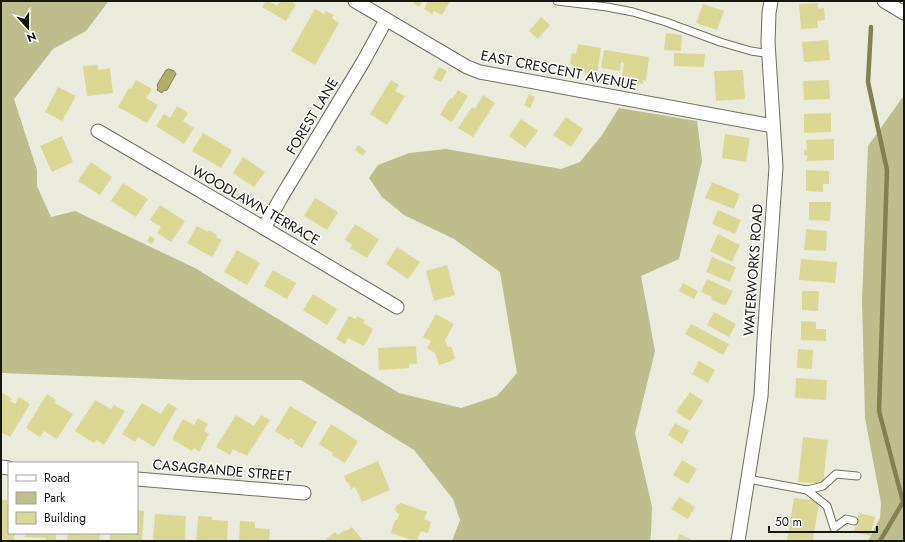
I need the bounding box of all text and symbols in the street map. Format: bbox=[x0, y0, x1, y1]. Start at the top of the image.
north arrow bbox=[8, 8, 48, 48]
text: N bbox=[25, 28, 39, 46]
street label: EAST CRESCENT AVENUE bbox=[479, 45, 639, 95]
street label: FOREST LANE bbox=[281, 74, 343, 158]
street label: WOODLAWN TERRACE bbox=[188, 160, 324, 250]
street label: WATERWORKS ROAD bbox=[738, 203, 768, 337]
street label: CASAGRANDE STREET bbox=[152, 454, 293, 486]
legend bbox=[8, 462, 138, 534]
text: Road bbox=[44, 469, 70, 487]
text: Park bbox=[44, 489, 66, 507]
scale bar bbox=[769, 508, 877, 534]
text: Building bbox=[44, 509, 86, 527]
text: 50 m bbox=[775, 513, 802, 531]

